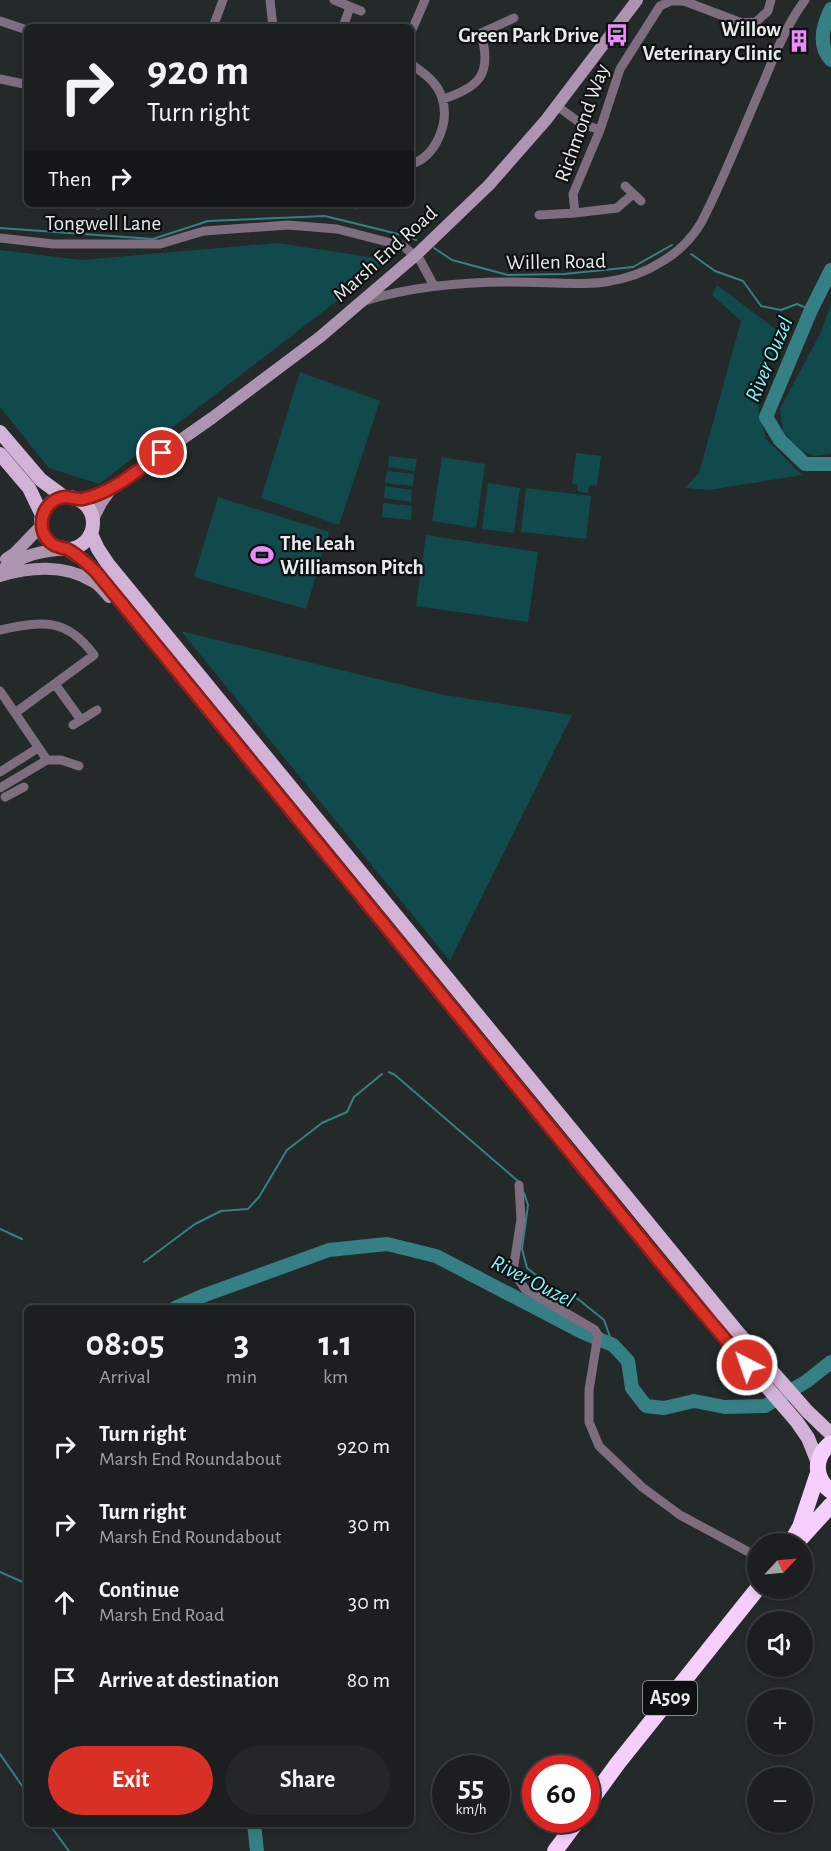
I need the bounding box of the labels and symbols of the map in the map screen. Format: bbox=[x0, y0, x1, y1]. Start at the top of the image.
place label: Willow Veterinary Clinic bbox=[642, 19, 781, 64]
bus stop icon: Green Park Drive bbox=[604, 22, 630, 48]
place label: Green Park Drive bbox=[458, 25, 599, 46]
building icon: Willow Veterinary Clinic bbox=[786, 28, 812, 54]
street label: Richmond Way bbox=[551, 61, 613, 185]
street label: Marsh End Road bbox=[329, 202, 441, 306]
street label: Tongwell Lane bbox=[45, 213, 161, 234]
street label: Willen Road bbox=[506, 251, 606, 273]
water label: River Ouzel bbox=[741, 313, 797, 405]
pin bbox=[136, 427, 187, 478]
place label: The Leah Williamson Pitch bbox=[280, 533, 424, 578]
sports icon: The Leah Williamson Pitch bbox=[249, 542, 275, 568]
water label: River Ouzel bbox=[488, 1251, 578, 1311]
position arrow bbox=[715, 1333, 779, 1397]
north arrow bbox=[747, 1533, 813, 1599]
road number: A509 bbox=[643, 1681, 697, 1715]
speed limit sign: 60 bbox=[522, 1755, 600, 1833]

